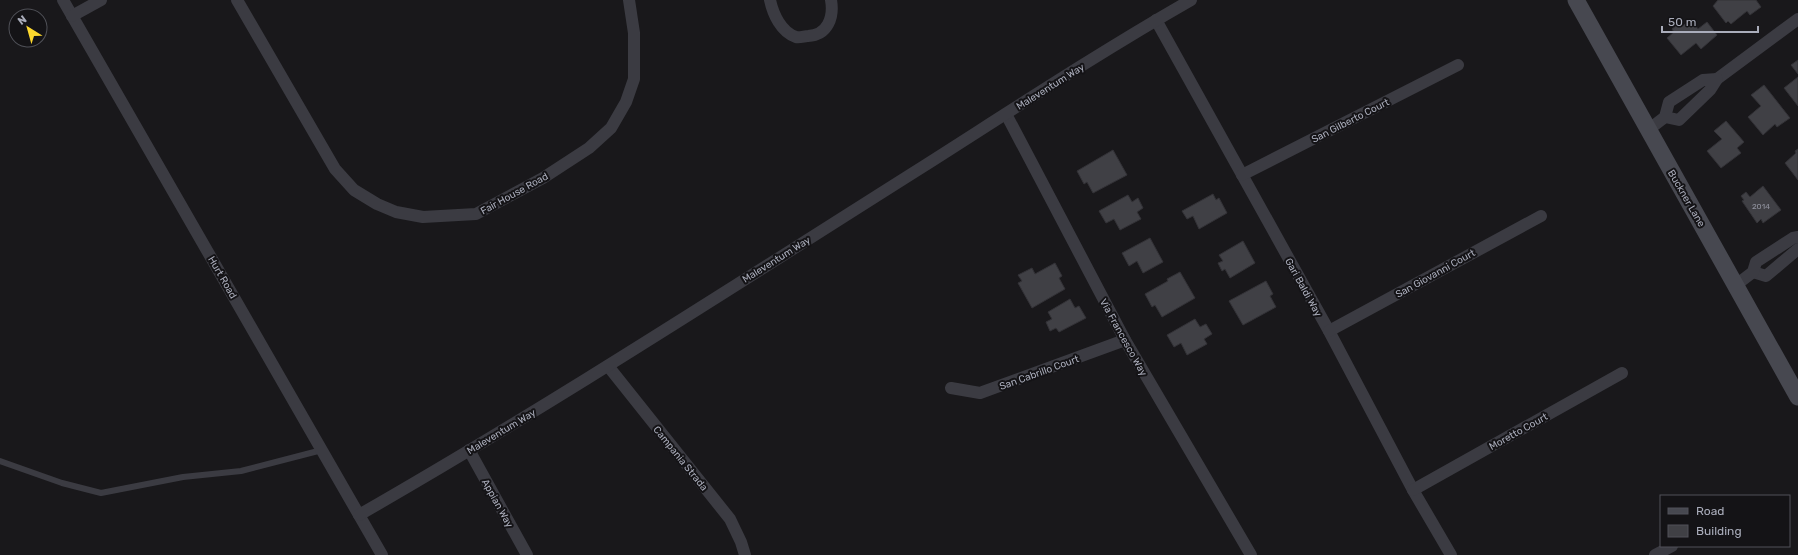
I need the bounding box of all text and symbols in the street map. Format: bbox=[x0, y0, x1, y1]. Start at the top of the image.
north arrow bbox=[8, 8, 48, 48]
scale bar bbox=[1662, 8, 1758, 34]
text: N bbox=[15, 13, 29, 28]
text: 50 m bbox=[1668, 15, 1696, 29]
street label: Maleventum Way bbox=[1014, 61, 1087, 113]
street label: San Gilberto Court bbox=[1310, 96, 1391, 146]
street label: Buckner Lane bbox=[1665, 168, 1707, 230]
street label: Fair House Road bbox=[479, 170, 550, 217]
house number: 2014 bbox=[1752, 202, 1770, 211]
street label: Maleventum Way bbox=[740, 234, 813, 286]
street label: San Giovanni Court bbox=[1394, 247, 1477, 301]
street label: Hurt Road bbox=[205, 254, 239, 301]
street label: Gari Baldi Way bbox=[1282, 256, 1324, 319]
street label: Via Francesco Way bbox=[1097, 297, 1150, 379]
street label: San Cabrillo Court bbox=[998, 353, 1081, 393]
street label: Maleventum Way bbox=[465, 406, 538, 457]
street label: Moretto Court bbox=[1487, 411, 1550, 453]
street label: Campania Strada bbox=[650, 424, 710, 493]
street label: Appian Way bbox=[479, 477, 516, 530]
legend bbox=[1660, 495, 1790, 547]
text: Road bbox=[1696, 504, 1724, 518]
text: Building bbox=[1696, 524, 1742, 538]

